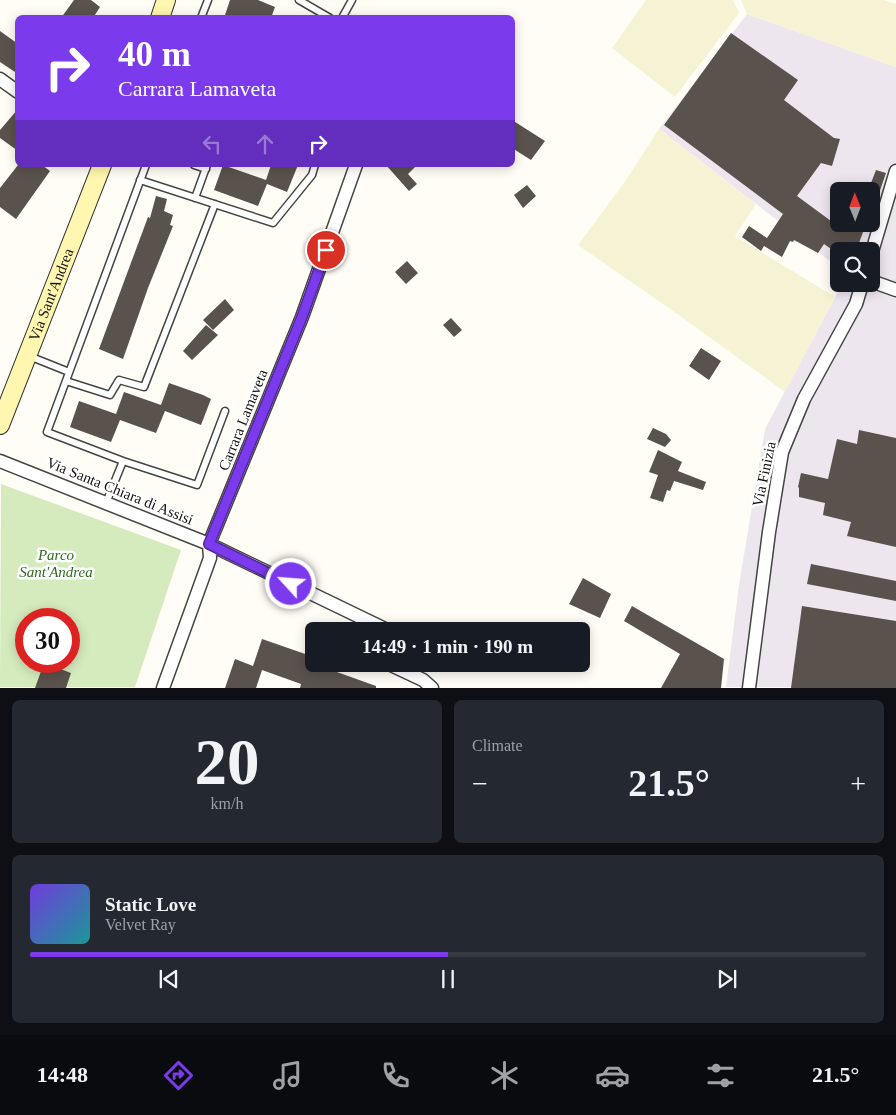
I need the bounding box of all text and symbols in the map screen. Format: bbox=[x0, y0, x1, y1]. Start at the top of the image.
icon: right bbox=[35, 35, 100, 100]
text: 40 m bbox=[118, 35, 191, 74]
text: Carrara Lamaveta bbox=[118, 76, 276, 101]
icon: left bbox=[198, 130, 226, 158]
icon: ahead bbox=[251, 130, 279, 158]
icon: right bbox=[304, 130, 332, 158]
north arrow bbox=[830, 182, 880, 232]
map controls bbox=[830, 182, 880, 292]
pin bbox=[305, 229, 347, 271]
icon: arrive bbox=[312, 236, 340, 264]
button: search bbox=[830, 242, 880, 292]
street label: Via Sant'Andrea bbox=[26, 246, 77, 343]
street label: Carrara Lamaveta bbox=[215, 367, 271, 473]
street label: Via Finizia bbox=[749, 440, 779, 508]
street label: Via Santa Chiara di Assisi bbox=[44, 454, 196, 528]
park label: Parco Sant'Andrea bbox=[19, 547, 93, 580]
position arrow bbox=[264, 557, 316, 609]
speed limit sign: 30 bbox=[15, 608, 80, 673]
text: 14:49 · 1 min · 190 m bbox=[362, 636, 533, 657]
text: 20 bbox=[195, 726, 260, 798]
text: Climate bbox=[472, 737, 523, 754]
text: 21.5° bbox=[628, 762, 710, 804]
text: − bbox=[472, 768, 488, 799]
text: + bbox=[850, 768, 866, 799]
text: km/h bbox=[211, 795, 243, 812]
text: Static Love bbox=[105, 894, 196, 915]
text: Velvet Ray bbox=[105, 916, 176, 933]
icon: previous bbox=[155, 965, 183, 993]
icon: pause bbox=[434, 965, 462, 993]
icon: next bbox=[713, 965, 741, 993]
icon: directions bbox=[161, 1058, 196, 1093]
icon: music bbox=[270, 1058, 305, 1093]
icon: phone bbox=[378, 1058, 413, 1093]
icon: climate bbox=[487, 1058, 522, 1093]
icon: car bbox=[595, 1058, 630, 1093]
icon: filters bbox=[703, 1058, 738, 1093]
text: 14:48 bbox=[37, 1062, 88, 1087]
text: 21.5° bbox=[812, 1062, 859, 1087]

